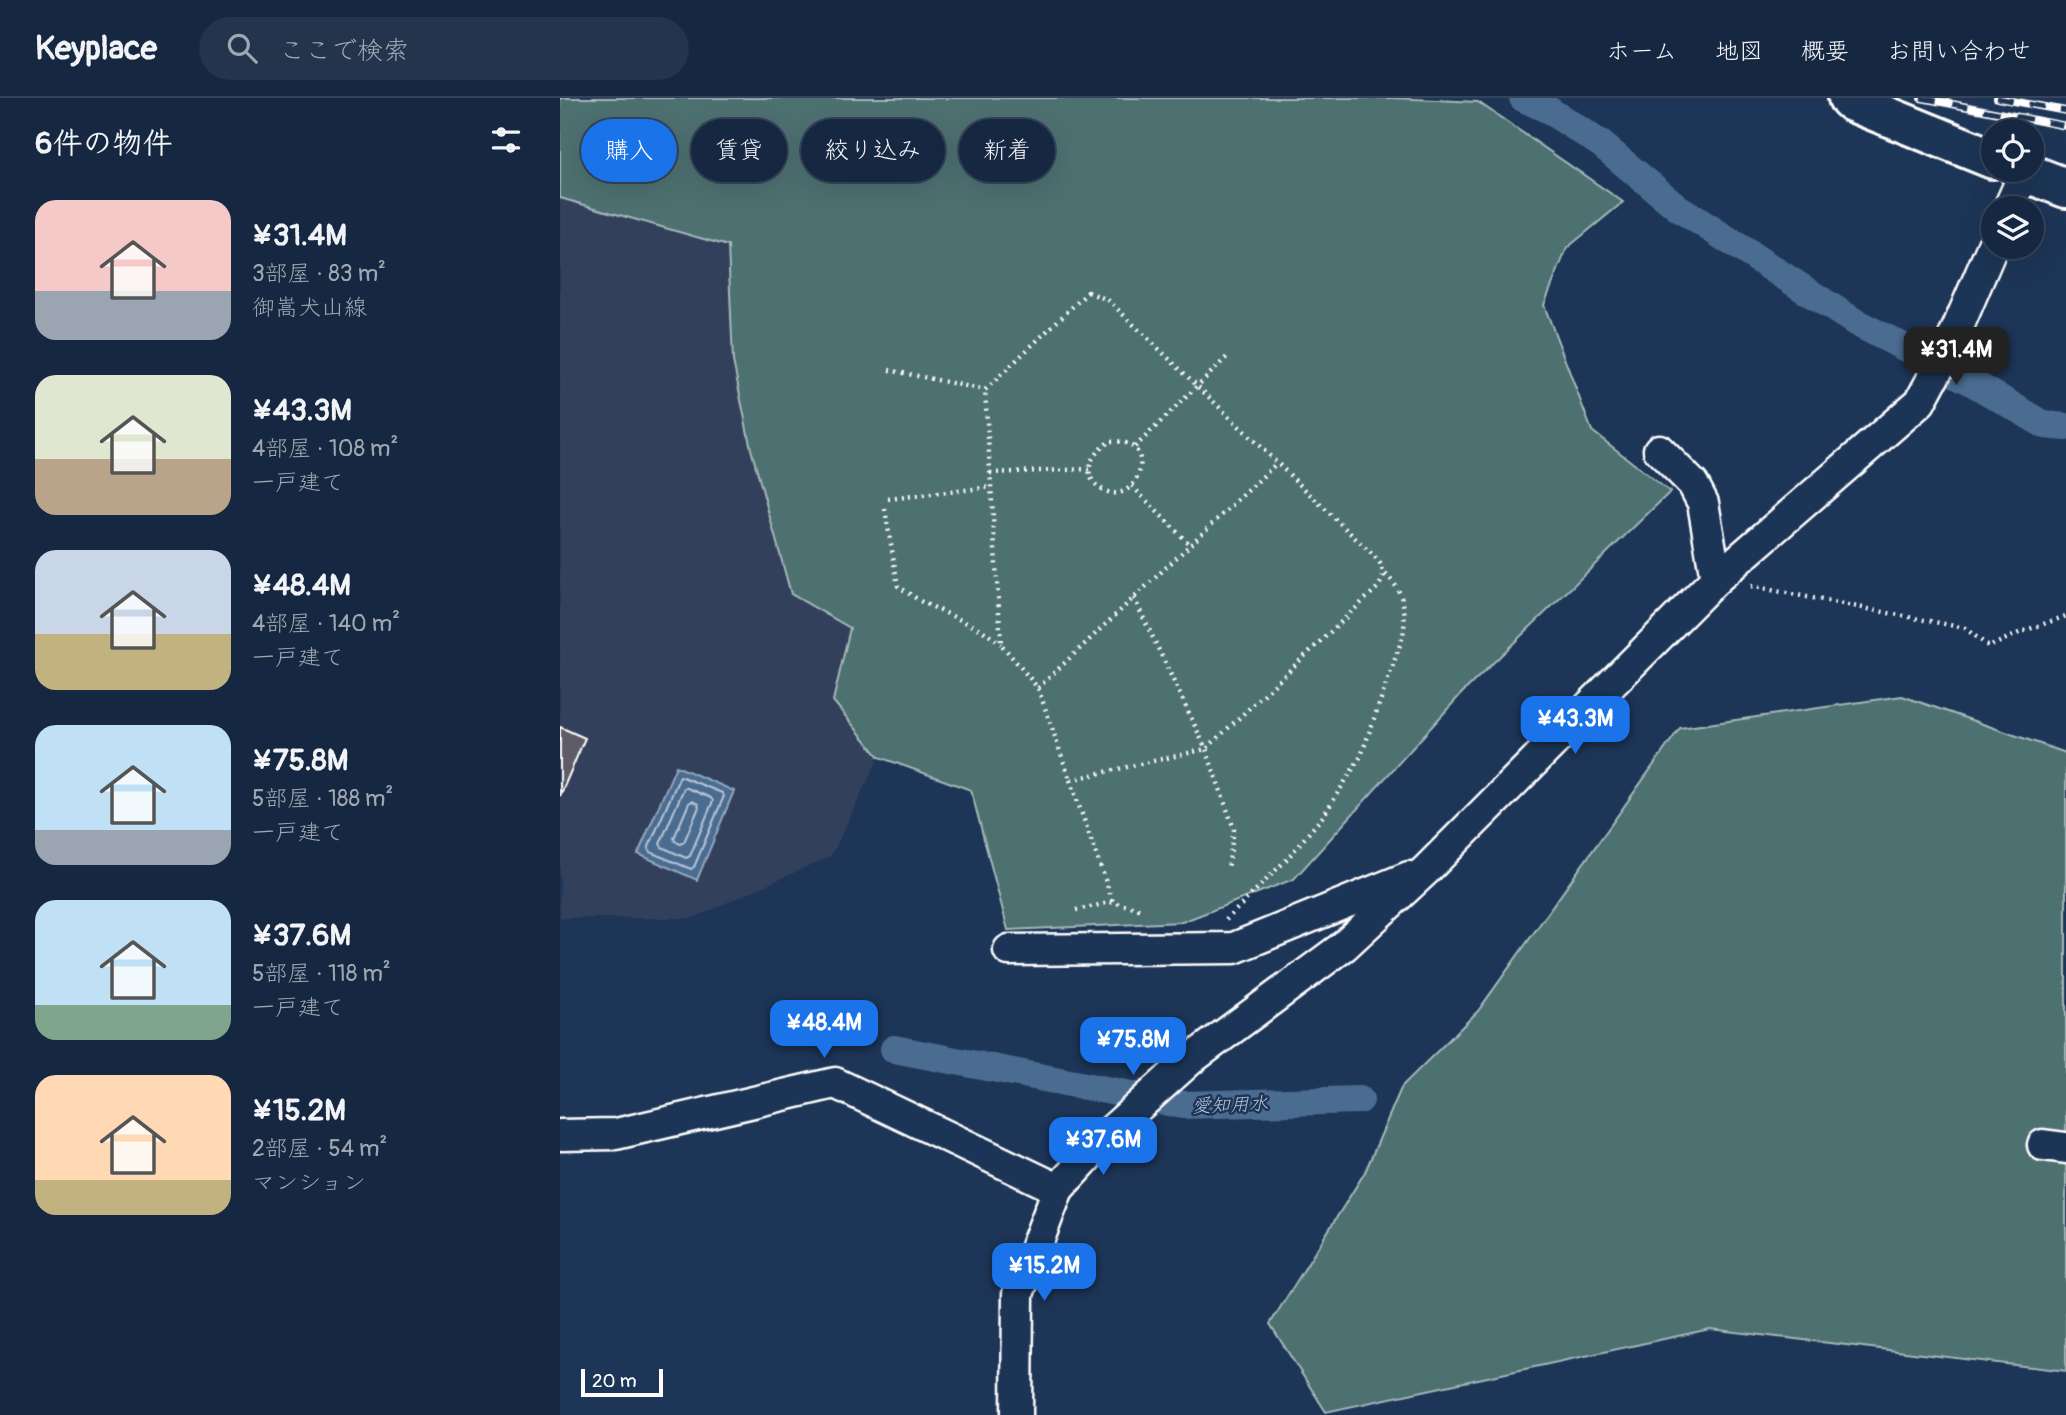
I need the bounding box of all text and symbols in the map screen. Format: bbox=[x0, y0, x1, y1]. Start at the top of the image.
search box bbox=[199, 17, 689, 80]
text: Keyplace bbox=[35, 28, 157, 69]
icon: search bbox=[223, 29, 261, 67]
text: ここで検索 bbox=[279, 35, 409, 67]
text: ホーム bbox=[1606, 37, 1677, 66]
text: 地図 bbox=[1715, 37, 1763, 66]
text: 概要 bbox=[1801, 37, 1849, 66]
text: お問い合わせ bbox=[1887, 37, 2031, 66]
chip: 購入 bbox=[581, 119, 677, 182]
chip: 賃貸 bbox=[691, 119, 787, 182]
chip: 絞り込み bbox=[801, 119, 945, 182]
chip: 新着 bbox=[959, 119, 1055, 182]
map controls bbox=[1981, 119, 2044, 259]
button: locate bbox=[1981, 119, 2044, 182]
icon: filters bbox=[487, 121, 525, 159]
text: 6件の物件 bbox=[35, 125, 172, 162]
button: layers bbox=[1981, 196, 2044, 259]
text: ¥31.4M bbox=[252, 217, 347, 254]
icon: home bbox=[91, 228, 175, 312]
text: 3部屋 · 83 m² bbox=[252, 259, 386, 288]
text: 御嵩犬山線 bbox=[252, 293, 367, 322]
pin: ¥31.4M bbox=[1899, 328, 2013, 387]
text: ¥31.4M bbox=[1920, 335, 1992, 364]
text: ¥43.3M bbox=[252, 392, 352, 429]
icon: home bbox=[91, 403, 175, 487]
text: 4部屋 · 108 m² bbox=[252, 434, 398, 463]
text: 一戸建て bbox=[252, 468, 344, 497]
text: ¥48.4M bbox=[252, 567, 351, 604]
icon: home bbox=[91, 578, 175, 662]
text: 4部屋 · 140 m² bbox=[252, 609, 400, 638]
text: 一戸建て bbox=[252, 643, 344, 672]
pin: ¥43.3M bbox=[1518, 696, 1632, 756]
text: ¥43.3M bbox=[1537, 704, 1613, 733]
text: ¥75.8M bbox=[252, 742, 348, 779]
icon: home bbox=[91, 753, 175, 837]
text: 5部屋 · 188 m² bbox=[252, 784, 393, 813]
text: 一戸建て bbox=[252, 818, 344, 847]
text: ¥37.6M bbox=[252, 917, 351, 954]
icon: home bbox=[91, 928, 175, 1012]
text: 5部屋 · 118 m² bbox=[252, 959, 391, 988]
text: 一戸建て bbox=[252, 993, 344, 1022]
pin: ¥48.4M bbox=[767, 1000, 881, 1060]
text: ¥48.4M bbox=[786, 1008, 862, 1037]
pin: ¥75.8M bbox=[1076, 1018, 1190, 1077]
text: ¥75.8M bbox=[1096, 1025, 1170, 1054]
text: ¥15.2M bbox=[252, 1092, 346, 1129]
water label: 愛知用水 bbox=[1192, 1092, 1268, 1118]
icon: home bbox=[91, 1103, 175, 1187]
pin: ¥37.6M bbox=[1046, 1118, 1160, 1177]
text: ¥37.6M bbox=[1065, 1125, 1141, 1154]
text: 2部屋 · 54 m² bbox=[252, 1134, 387, 1163]
text: マンション bbox=[252, 1168, 366, 1197]
pin: ¥15.2M bbox=[987, 1244, 1101, 1303]
text: ¥15.2M bbox=[1008, 1251, 1080, 1280]
scale bar bbox=[581, 1366, 663, 1398]
text: 20 m bbox=[592, 1369, 637, 1393]

